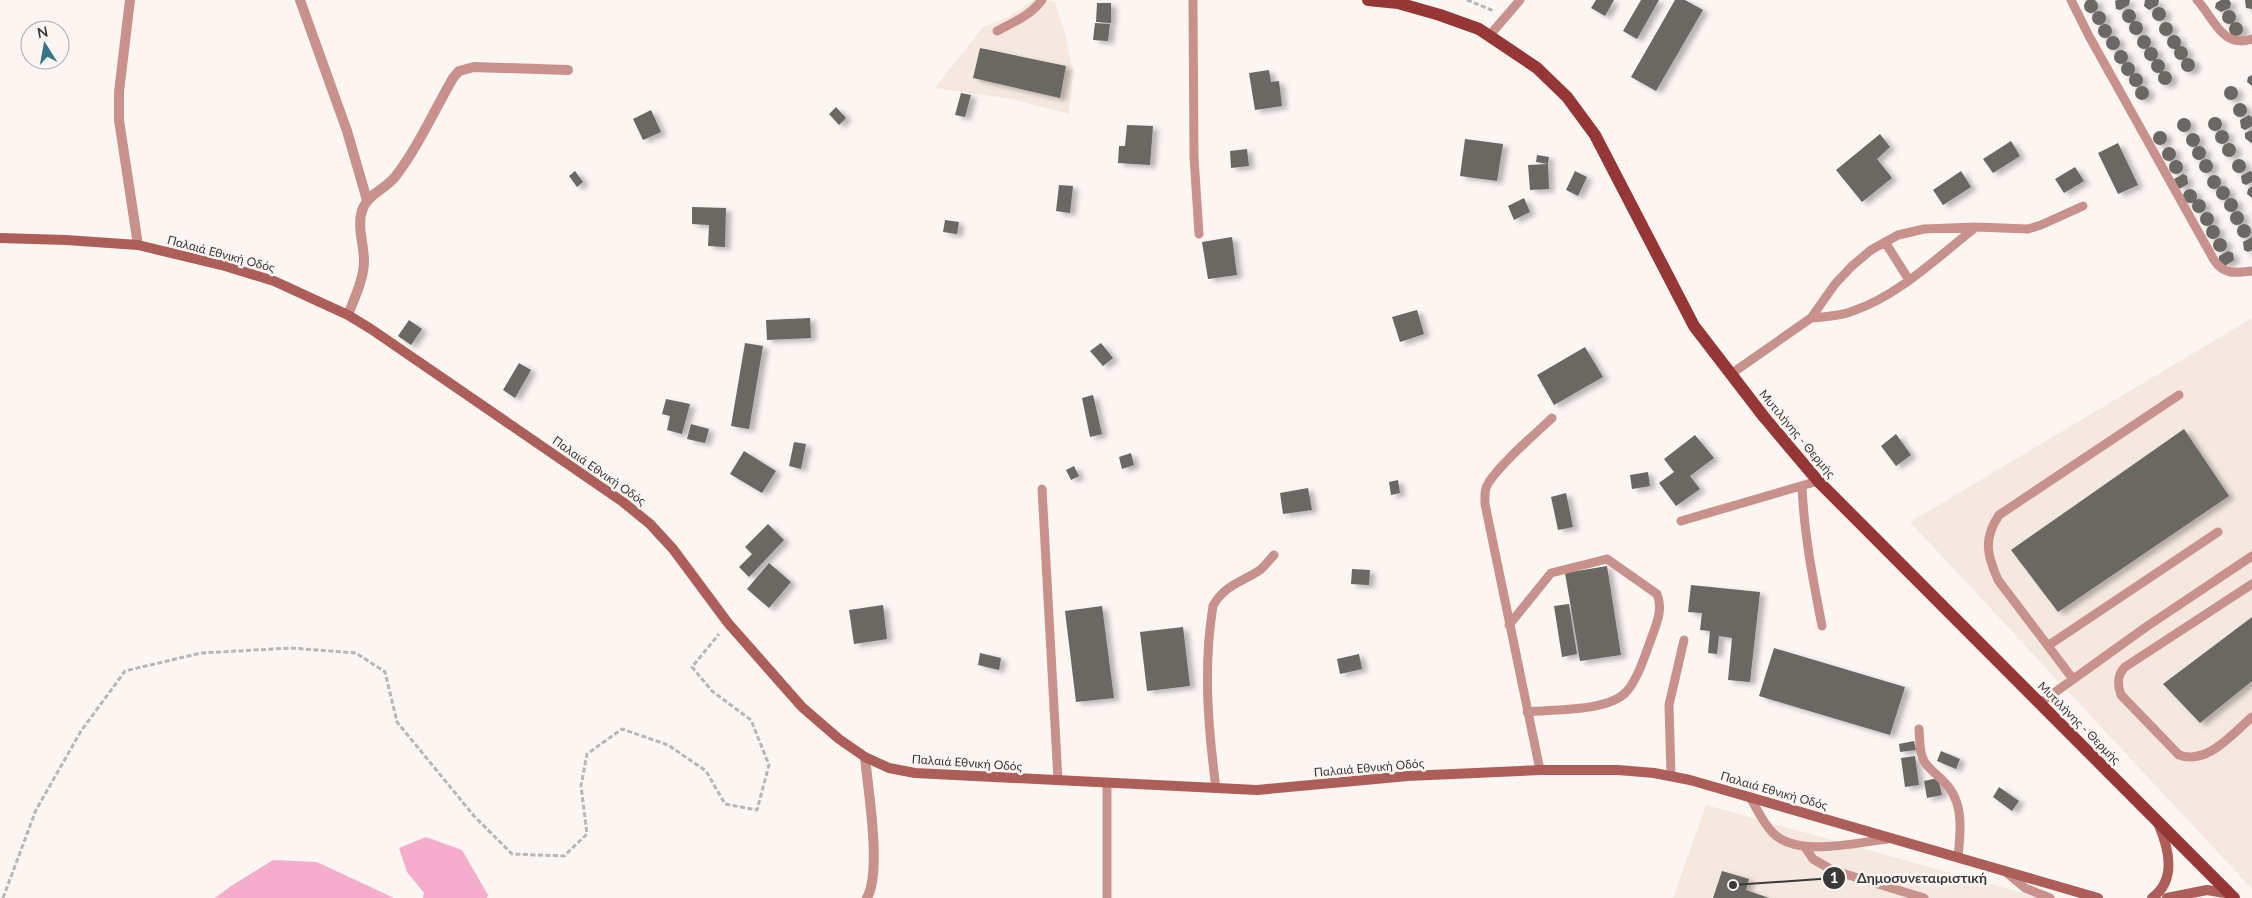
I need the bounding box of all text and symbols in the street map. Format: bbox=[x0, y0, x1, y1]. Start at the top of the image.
north arrow bbox=[20, 20, 70, 70]
text: N bbox=[36, 22, 49, 41]
street label: Παλαιά Εθνική Οδός bbox=[166, 232, 277, 275]
street label: Μυτιλήνης - Θερμής bbox=[1756, 387, 1839, 481]
street label: Παλαιά Εθνική Οδός bbox=[550, 433, 649, 509]
street label: Μυτιλήνης - Θερμής bbox=[2035, 678, 2124, 767]
street label: Παλαιά Εθνική Οδός bbox=[911, 751, 1023, 774]
street label: Παλαιά Εθνική Οδός bbox=[1313, 755, 1425, 780]
street label: Παλαιά Εθνική Οδός bbox=[1719, 768, 1830, 813]
callout: Δημοσυνεταιριστική bbox=[1822, 864, 1997, 893]
text: 1 bbox=[1830, 868, 1838, 886]
text: Δημοσυνεταιριστική bbox=[1857, 869, 1987, 886]

